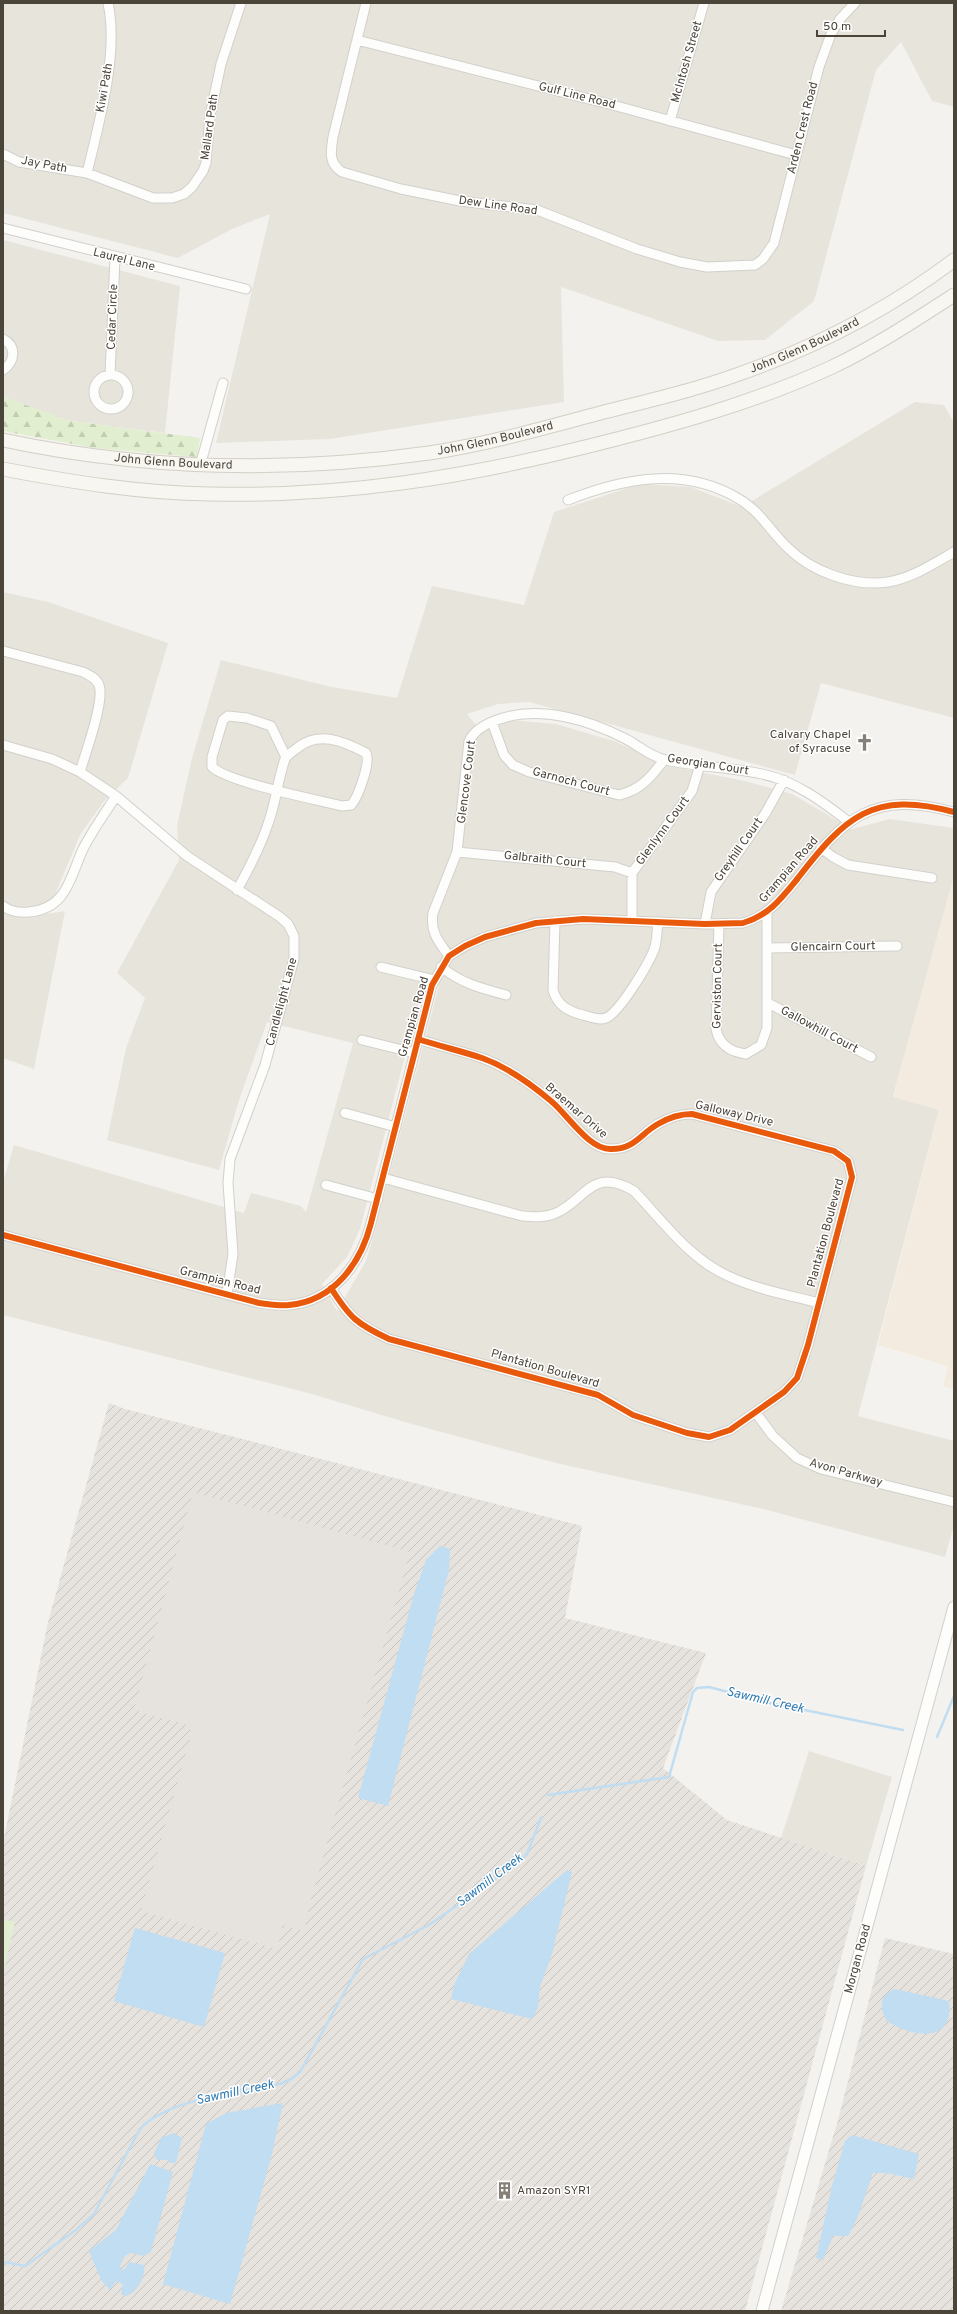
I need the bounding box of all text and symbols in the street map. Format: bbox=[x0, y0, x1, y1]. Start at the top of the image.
scale bar bbox=[817, 12, 885, 38]
street label: McIntosh Street bbox=[668, 19, 706, 105]
text: 50 m bbox=[823, 19, 851, 35]
street label: Kiwi Path bbox=[93, 62, 117, 114]
street label: Gulf Line Road bbox=[537, 79, 617, 113]
street label: Arden Crest Road bbox=[784, 80, 822, 176]
street label: Mallard Path bbox=[197, 93, 223, 161]
street label: Jay Path bbox=[20, 153, 68, 177]
street label: Dew Line Road bbox=[457, 193, 539, 219]
street label: Laurel Lane bbox=[91, 245, 157, 275]
street label: Cedar Circle bbox=[104, 284, 122, 350]
street label: John Glenn Boulevard bbox=[748, 314, 862, 377]
street label: John Glenn Boulevard bbox=[436, 418, 555, 460]
street label: John Glenn Boulevard bbox=[113, 450, 233, 474]
place label: Calvary Chapel of Syracuse bbox=[770, 727, 851, 757]
church icon: Calvary Chapel of Syracuse bbox=[854, 732, 874, 752]
street label: Glencove Court bbox=[454, 739, 480, 825]
street label: Georgian Court bbox=[666, 751, 750, 779]
street label: Garnoch Court bbox=[531, 764, 611, 800]
street label: Glenlynn Court bbox=[633, 793, 693, 869]
street label: Greyhill Court bbox=[711, 815, 767, 885]
street label: Grampian Road bbox=[756, 833, 822, 907]
street label: Galbraith Court bbox=[503, 848, 587, 872]
street label: Glencairn Court bbox=[790, 938, 876, 956]
street label: Gerviston Court bbox=[709, 943, 727, 1029]
street label: Candlelight Lane bbox=[263, 956, 301, 1048]
street label: Grampian Road bbox=[395, 975, 433, 1059]
street label: Gallowhill Court bbox=[777, 1003, 861, 1057]
street label: Braemar Drive bbox=[541, 1079, 611, 1143]
street label: Galloway Drive bbox=[693, 1097, 775, 1131]
street label: Plantation Boulevard bbox=[804, 1177, 848, 1289]
street label: Grampian Road bbox=[178, 1263, 262, 1299]
street label: Plantation Boulevard bbox=[489, 1346, 601, 1392]
street label: Avon Parkway bbox=[807, 1455, 885, 1491]
water label: Sawmill Creek bbox=[725, 1684, 806, 1718]
water label: Sawmill Creek bbox=[454, 1851, 527, 1911]
street label: Morgan Road bbox=[841, 1922, 875, 1996]
water label: Sawmill Creek bbox=[195, 2077, 276, 2109]
building icon: Amazon SYR1 bbox=[494, 2181, 514, 2201]
place label: Amazon SYR1 bbox=[517, 2183, 591, 2199]

